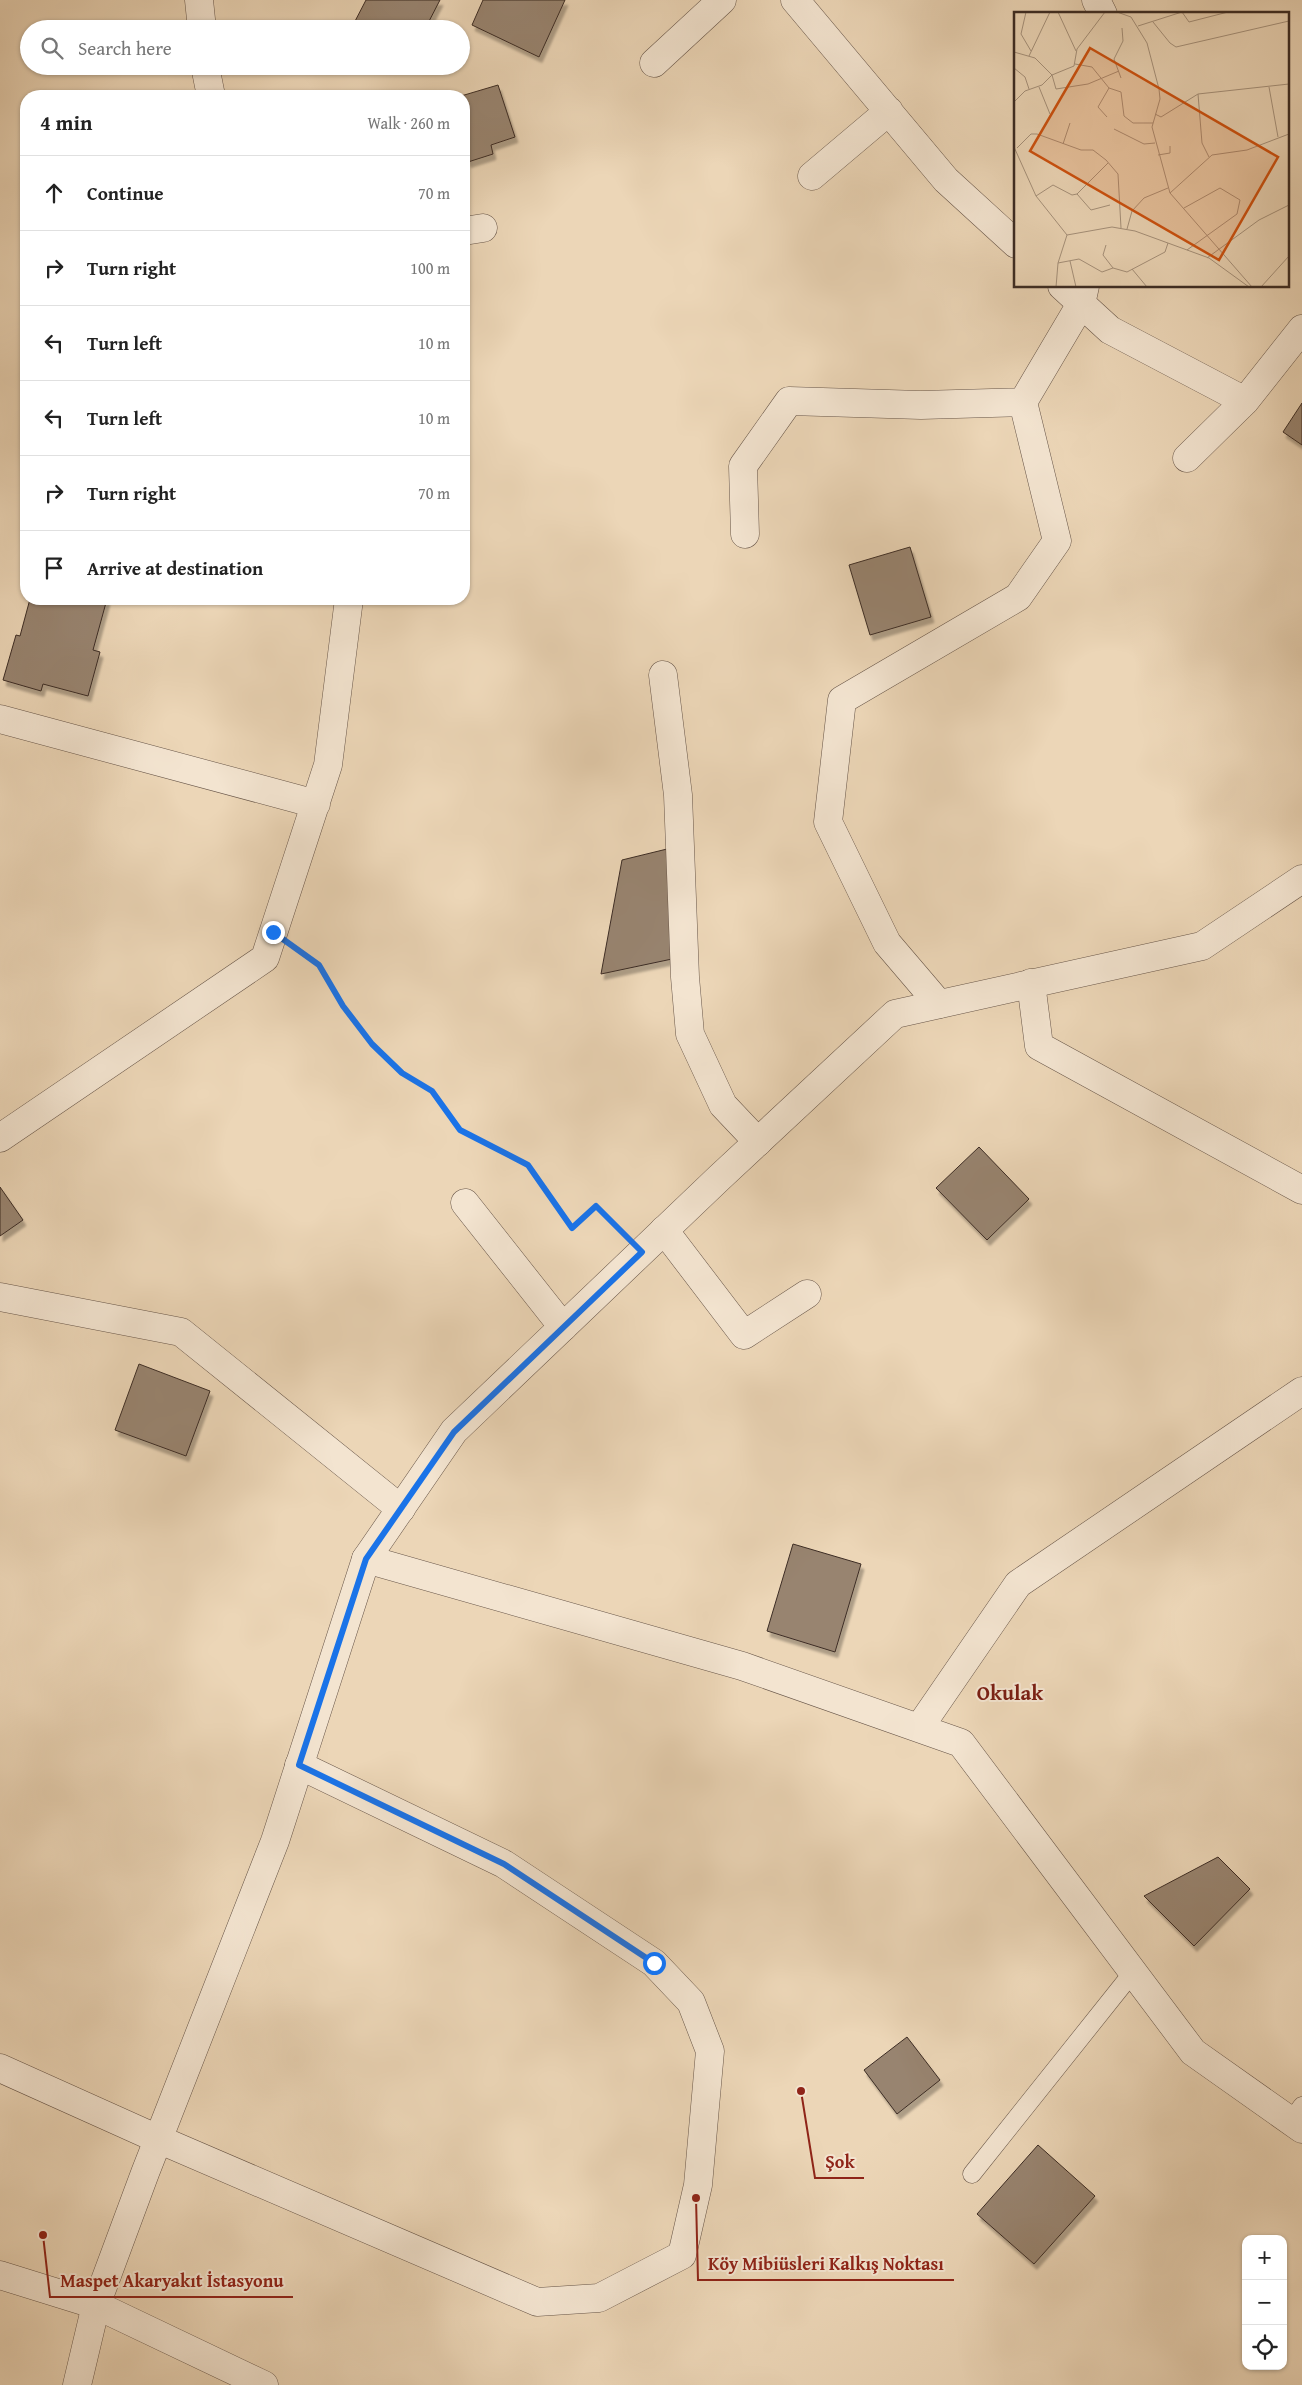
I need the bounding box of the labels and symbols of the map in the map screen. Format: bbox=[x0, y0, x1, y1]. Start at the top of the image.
inset map bbox=[1014, 12, 1290, 288]
route end bbox=[262, 921, 285, 944]
district label: Okulak bbox=[977, 1677, 1044, 1708]
route start bbox=[643, 1952, 666, 1975]
callout: Şok bbox=[815, 2145, 864, 2178]
text: Şok bbox=[825, 2148, 855, 2175]
callout: Köy Mibiüsleri Kalkış Noktası bbox=[698, 2247, 954, 2280]
text: Köy Mibiüsleri Kalkış Noktası bbox=[708, 2250, 944, 2277]
callout: Maspet Akaryakıt İstasyonu bbox=[50, 2264, 293, 2297]
text: Maspet Akaryakıt İstasyonu bbox=[60, 2267, 284, 2294]

